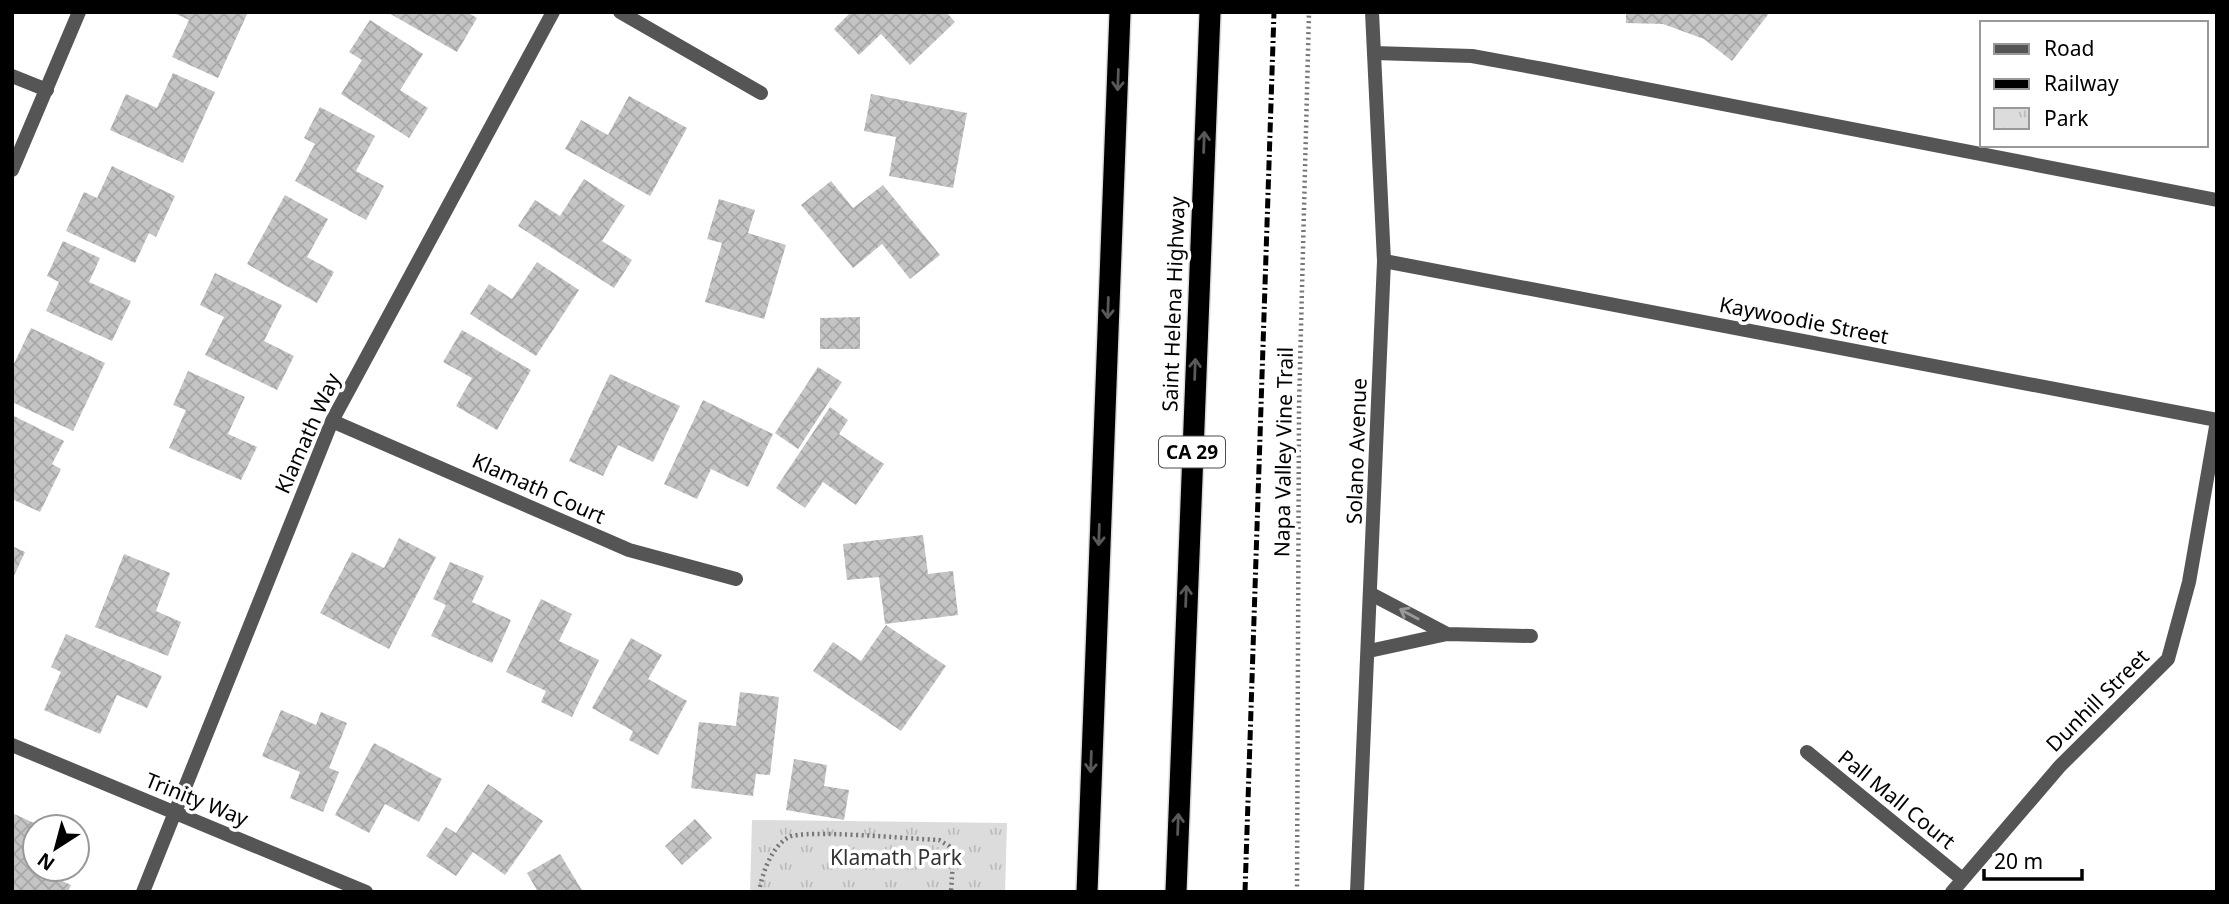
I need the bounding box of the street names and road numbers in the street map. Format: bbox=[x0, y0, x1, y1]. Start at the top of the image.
street label: Saint Helena Highway bbox=[1155, 196, 1191, 412]
street label: Kaywoodie Street bbox=[1717, 290, 1891, 350]
street label: Napa Valley Vine Trail bbox=[1267, 347, 1299, 557]
street label: Klamath Way bbox=[268, 368, 346, 498]
street label: Solano Avenue bbox=[1339, 377, 1373, 525]
road number: CA 29 bbox=[1159, 436, 1225, 467]
street label: Klamath Court bbox=[468, 446, 610, 530]
street label: Dunhill Street bbox=[2040, 642, 2155, 757]
street label: Pall Mall Court bbox=[1833, 743, 1962, 855]
street label: Trinity Way bbox=[141, 766, 253, 832]

